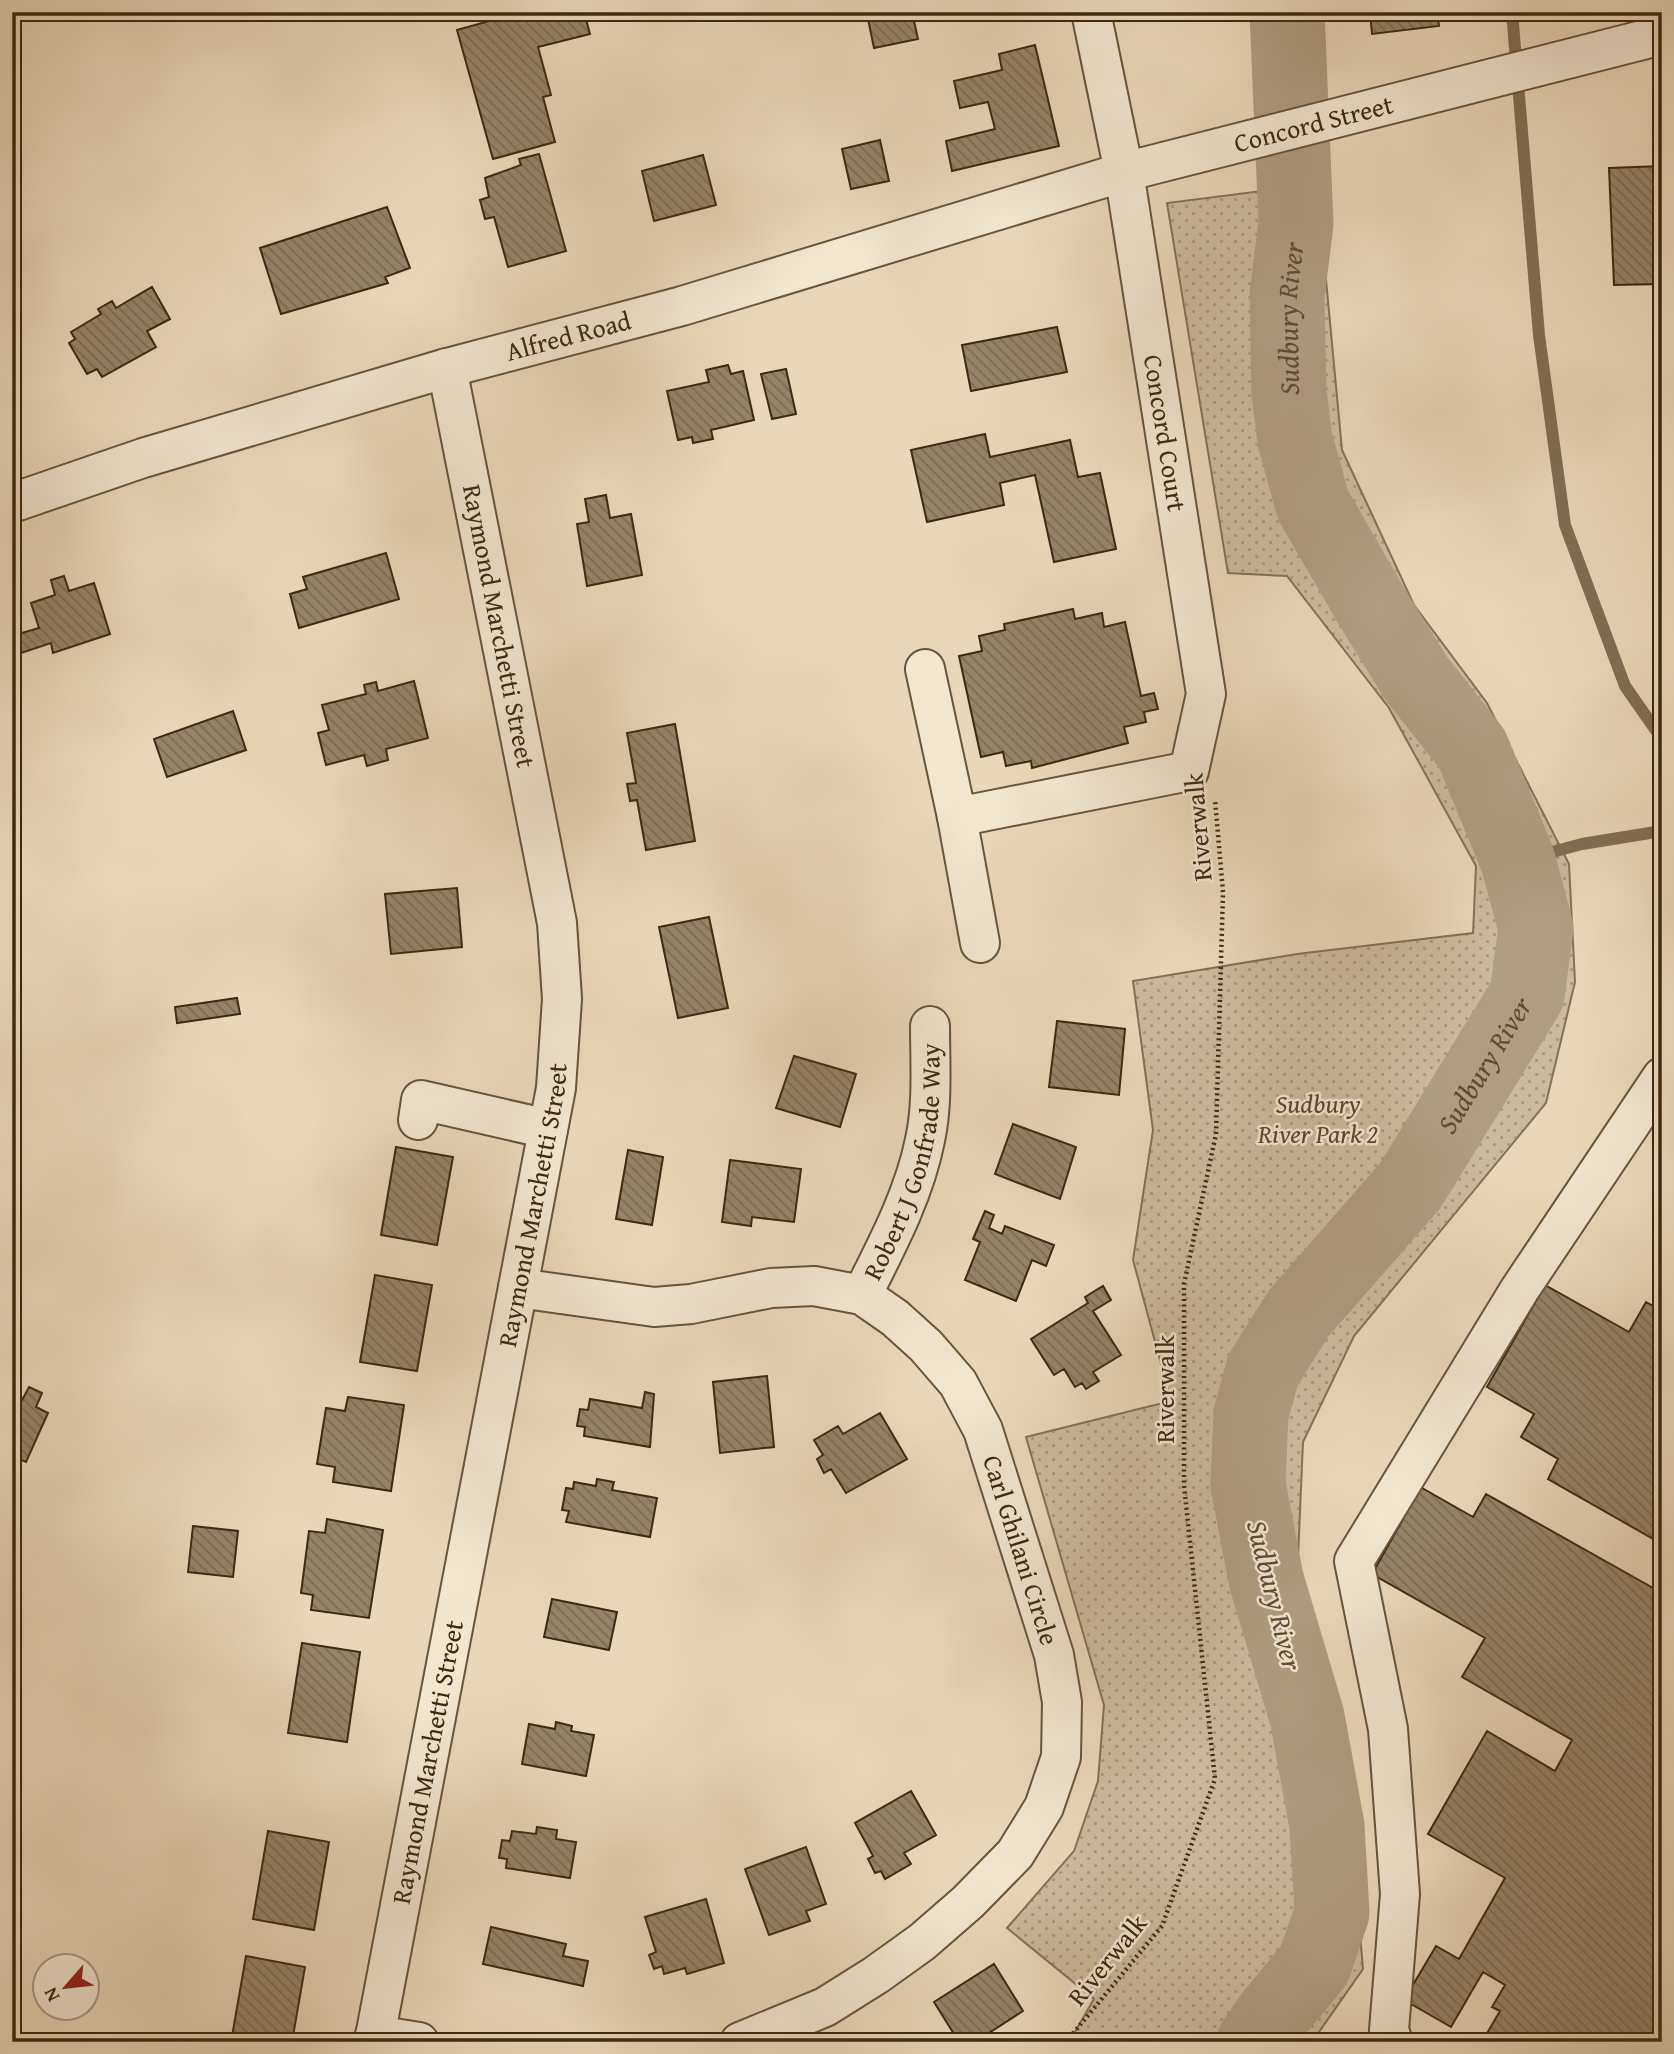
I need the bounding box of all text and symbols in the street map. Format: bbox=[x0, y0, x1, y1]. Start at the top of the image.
street label: Concord Street bbox=[1230, 84, 1397, 162]
water label: Sudbury River bbox=[1266, 238, 1314, 396]
street label: Alfred Road bbox=[501, 300, 635, 371]
street label: Concord Court bbox=[1134, 352, 1197, 514]
street label: Raymond Marchetti Street bbox=[453, 481, 546, 771]
street label: Riverwalk bbox=[1173, 771, 1222, 883]
water label: Sudbury River bbox=[1426, 987, 1542, 1141]
street label: Robert J Gonfrade Way bbox=[853, 1043, 950, 1287]
street label: Raymond Marchetti Street bbox=[487, 1062, 577, 1350]
park label: Sudbury River Park 2 bbox=[1257, 1084, 1378, 1153]
street label: Riverwalk bbox=[1145, 1334, 1184, 1443]
street label: Carl Ghilani Circle bbox=[973, 1450, 1070, 1650]
water label: Sudbury River bbox=[1237, 1515, 1314, 1676]
street label: Raymond Marchetti Street bbox=[381, 1617, 473, 1907]
street label: Riverwalk bbox=[1057, 1905, 1156, 2014]
north arrow bbox=[32, 1952, 102, 2022]
text: N bbox=[36, 1983, 66, 2007]

